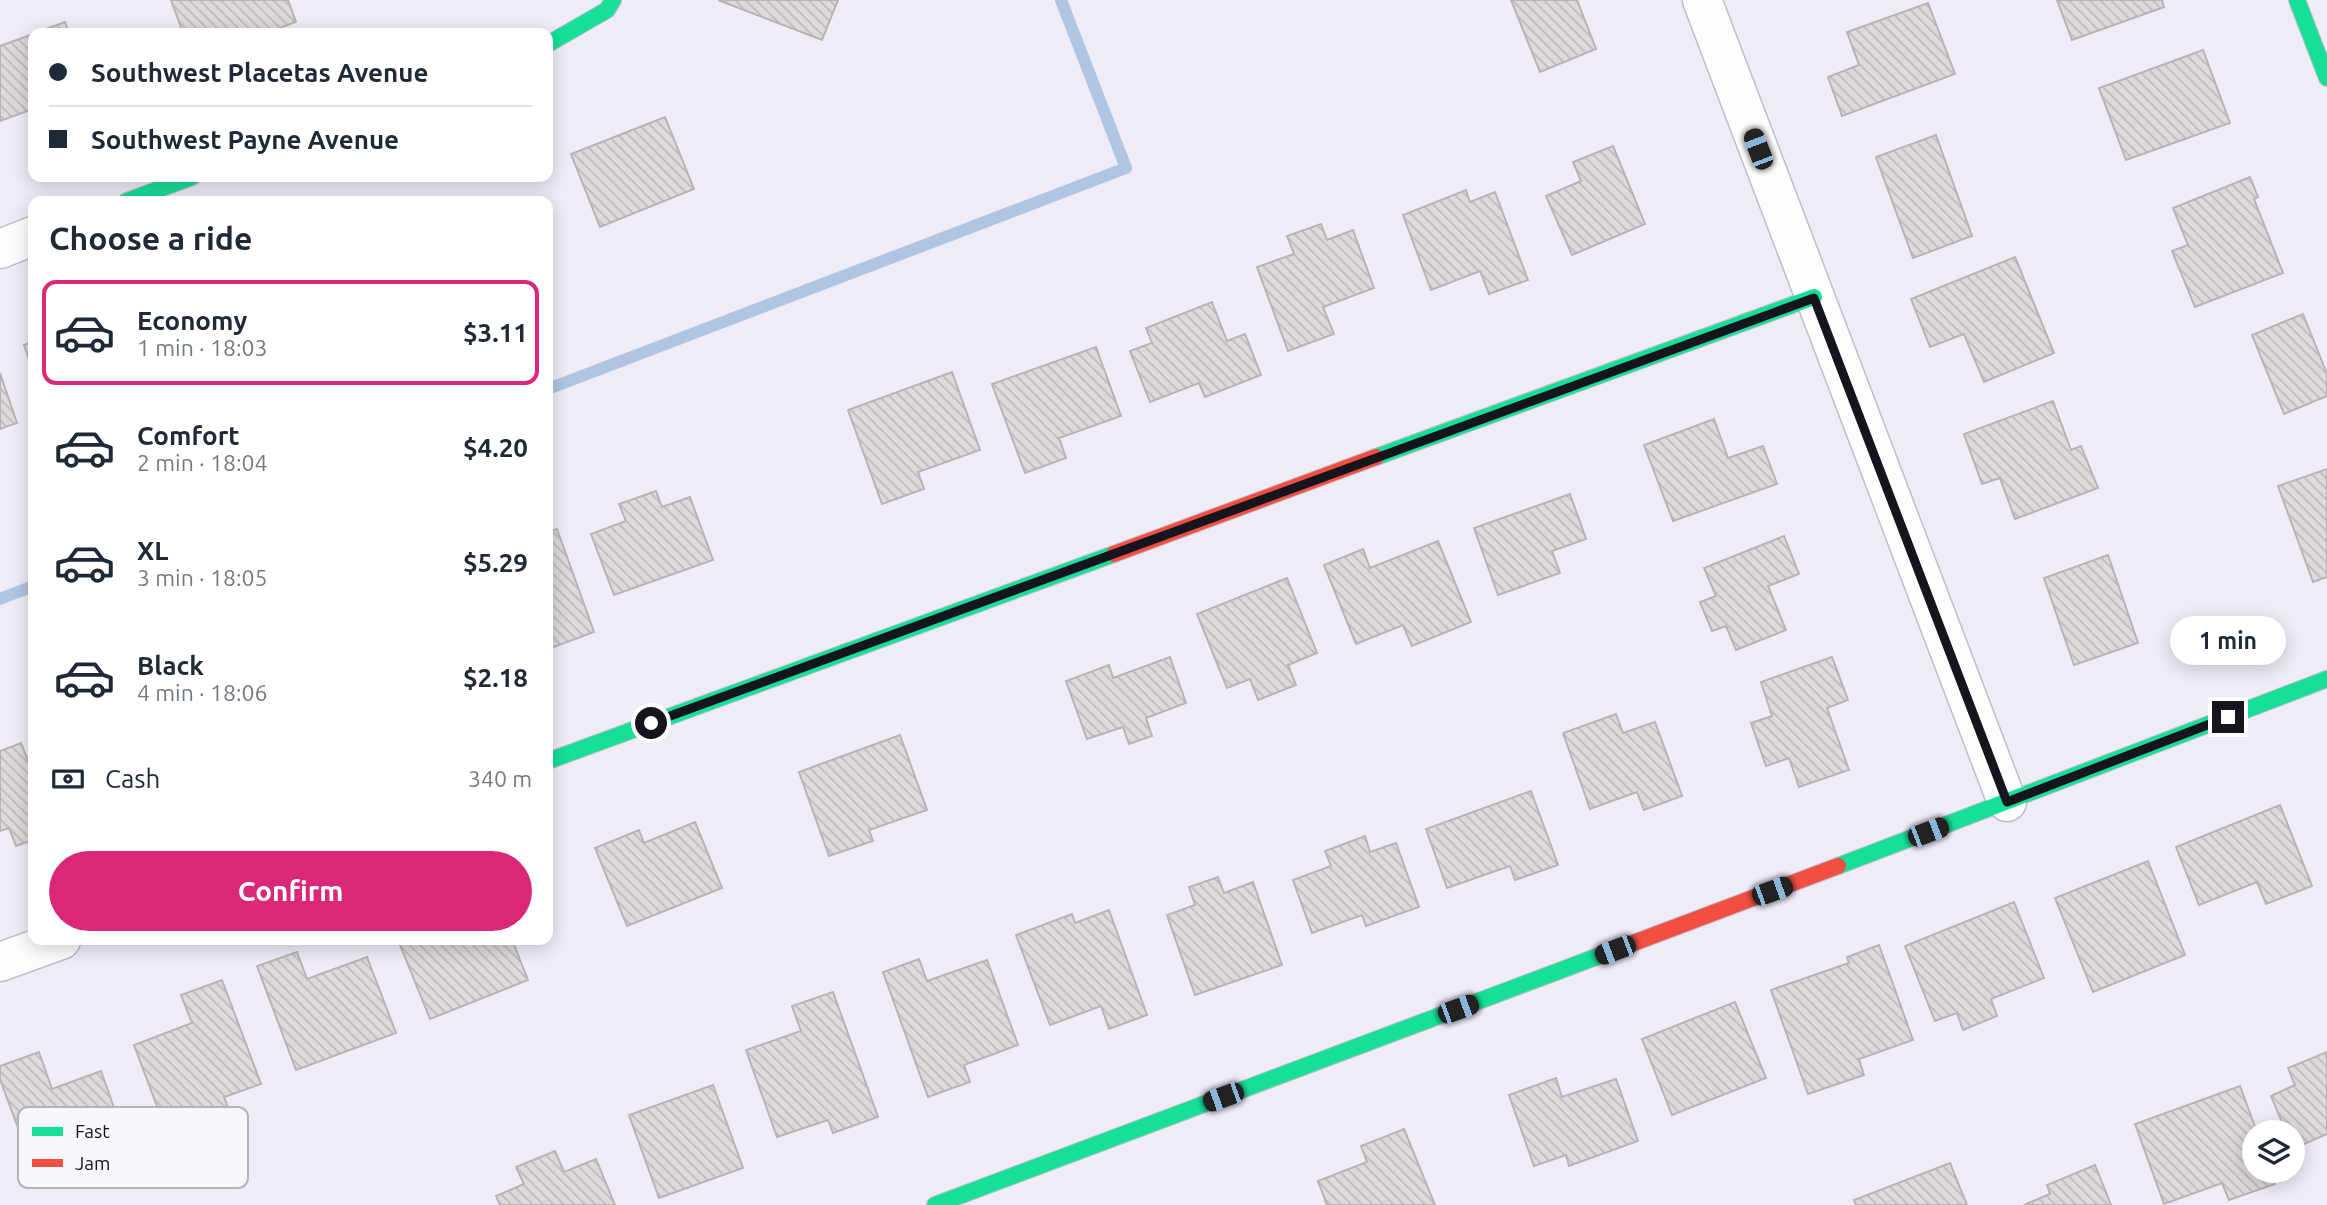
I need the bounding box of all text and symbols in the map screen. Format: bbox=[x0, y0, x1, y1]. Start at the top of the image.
text: Southwest Placetas Avenue bbox=[91, 58, 428, 87]
text: Southwest Payne Avenue bbox=[91, 125, 399, 154]
car bbox=[1741, 126, 1776, 172]
text: Choose a ride bbox=[49, 220, 252, 256]
icon: car bbox=[53, 301, 116, 364]
text: Economy bbox=[137, 306, 247, 335]
text: $3.11 bbox=[463, 318, 528, 347]
text: 1 min · 18:03 bbox=[137, 335, 268, 360]
icon: car bbox=[53, 416, 116, 479]
text: Comfort bbox=[137, 421, 240, 450]
text: $4.20 bbox=[463, 433, 528, 462]
text: 2 min · 18:04 bbox=[137, 450, 268, 475]
icon: car bbox=[53, 531, 116, 594]
text: XL bbox=[137, 536, 168, 565]
text: $5.29 bbox=[463, 548, 528, 577]
text: 3 min · 18:05 bbox=[137, 565, 268, 590]
callout: 1 min bbox=[2170, 616, 2286, 664]
text: 1 min bbox=[2199, 628, 2257, 653]
icon: car bbox=[53, 646, 116, 709]
text: Black bbox=[137, 651, 204, 680]
text: $2.18 bbox=[463, 663, 528, 692]
text: 4 min · 18:06 bbox=[137, 680, 268, 705]
route end bbox=[2212, 701, 2244, 733]
route start bbox=[635, 707, 667, 739]
icon: cash bbox=[49, 760, 87, 798]
text: Cash bbox=[105, 764, 160, 793]
text: 340 m bbox=[468, 766, 532, 791]
car bbox=[1905, 815, 1952, 849]
button: Confirm bbox=[49, 851, 532, 931]
car bbox=[1749, 874, 1796, 908]
car bbox=[1592, 933, 1639, 967]
car bbox=[1435, 992, 1482, 1026]
car bbox=[1200, 1080, 1247, 1114]
legend bbox=[18, 1107, 248, 1188]
text: Fast bbox=[75, 1120, 110, 1142]
map controls bbox=[2242, 1120, 2305, 1183]
button: layers bbox=[2242, 1120, 2305, 1183]
text: Jam bbox=[75, 1152, 111, 1174]

